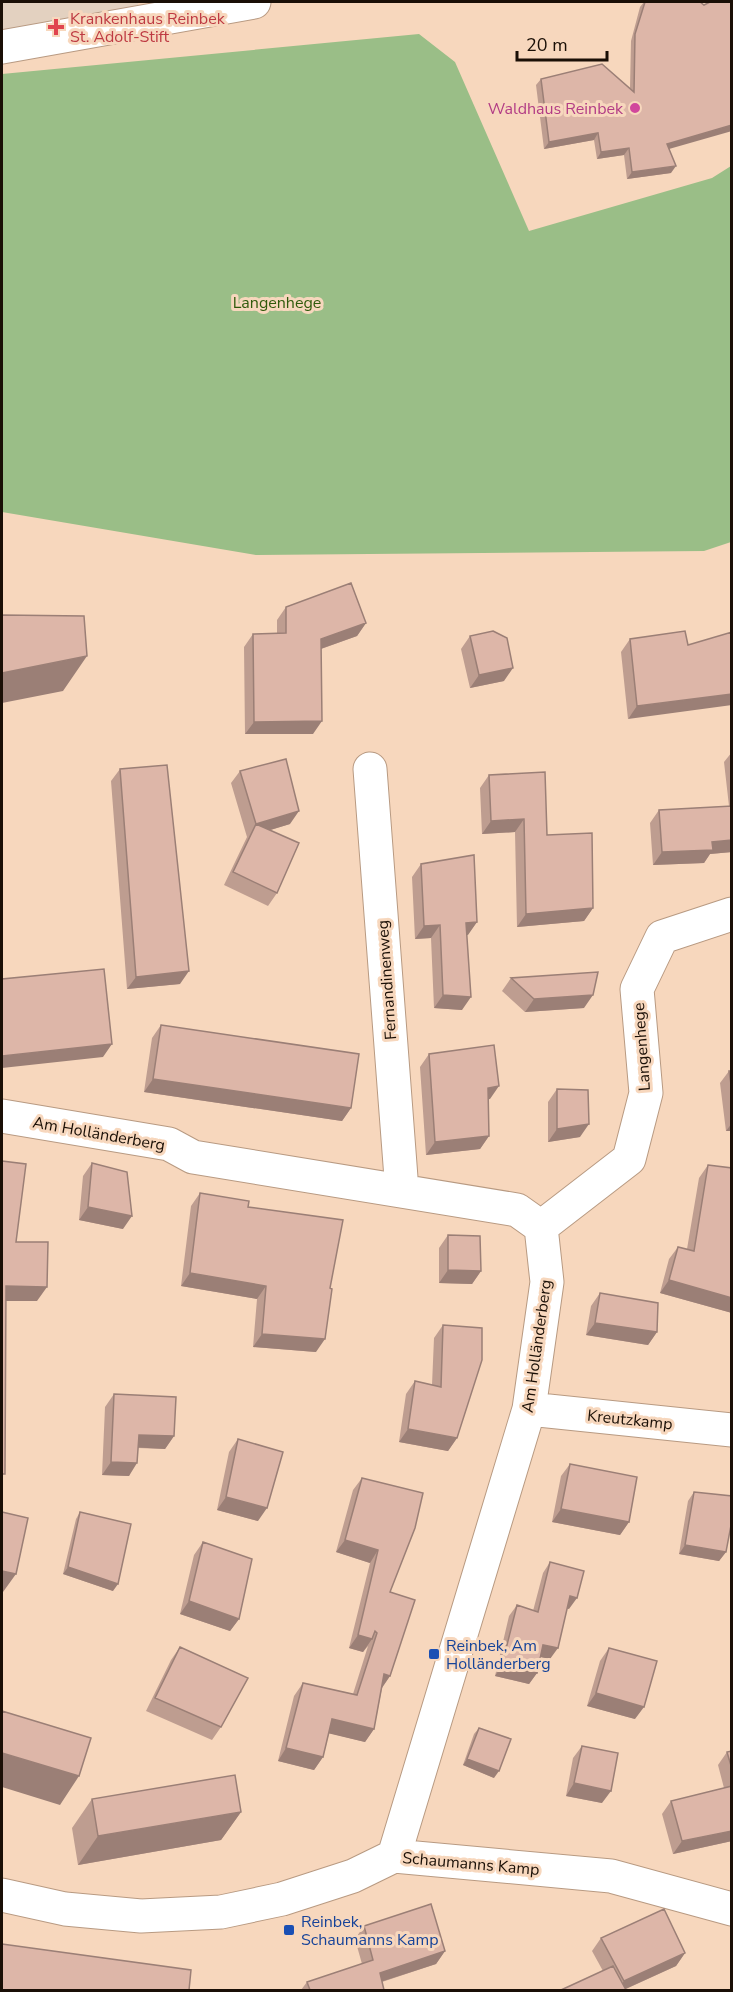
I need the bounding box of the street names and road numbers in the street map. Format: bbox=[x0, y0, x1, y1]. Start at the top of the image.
street label: Fernandinenweg bbox=[372, 919, 402, 1041]
street label: Langenhege bbox=[628, 1002, 656, 1092]
street label: Am Holländerberg bbox=[31, 1112, 167, 1156]
street label: Am Holländerberg bbox=[517, 1278, 557, 1414]
street label: Kreutzkamp bbox=[586, 1405, 674, 1435]
street label: Schaumanns Kamp bbox=[401, 1847, 540, 1881]

